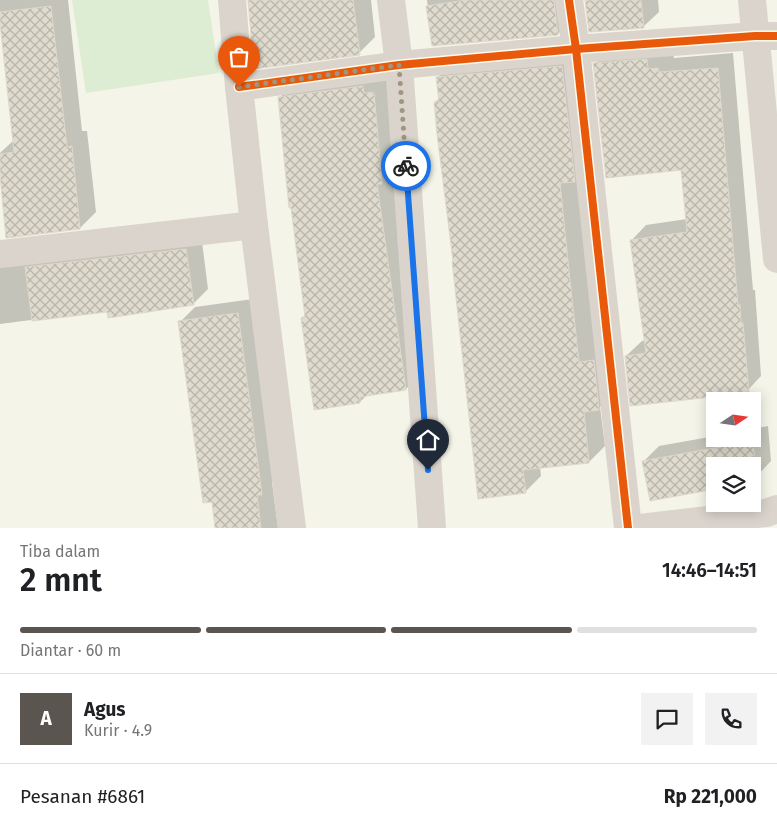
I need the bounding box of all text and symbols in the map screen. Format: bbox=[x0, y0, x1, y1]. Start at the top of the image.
pin bbox=[218, 36, 260, 87]
icon: bag bbox=[225, 43, 253, 71]
courier bbox=[381, 141, 431, 191]
icon: bike bbox=[392, 152, 420, 180]
north arrow bbox=[706, 392, 761, 448]
map controls bbox=[706, 392, 761, 512]
pin bbox=[407, 419, 449, 470]
icon: home bbox=[414, 426, 442, 454]
button: layers bbox=[706, 457, 761, 512]
text: Tiba dalam bbox=[20, 542, 100, 561]
text: 14:46–14:51 bbox=[662, 559, 757, 582]
text: 2 mnt bbox=[20, 561, 102, 599]
text: Diantar · 60 m bbox=[20, 641, 121, 660]
button: chat bbox=[641, 693, 693, 745]
button: phone bbox=[705, 693, 757, 745]
text: Agus bbox=[84, 698, 126, 721]
text: A bbox=[40, 707, 52, 730]
text: Kurir · 4.9 bbox=[84, 721, 152, 740]
text: Pesanan #6861 bbox=[20, 785, 145, 808]
text: Rp 221,000 bbox=[664, 785, 757, 808]

